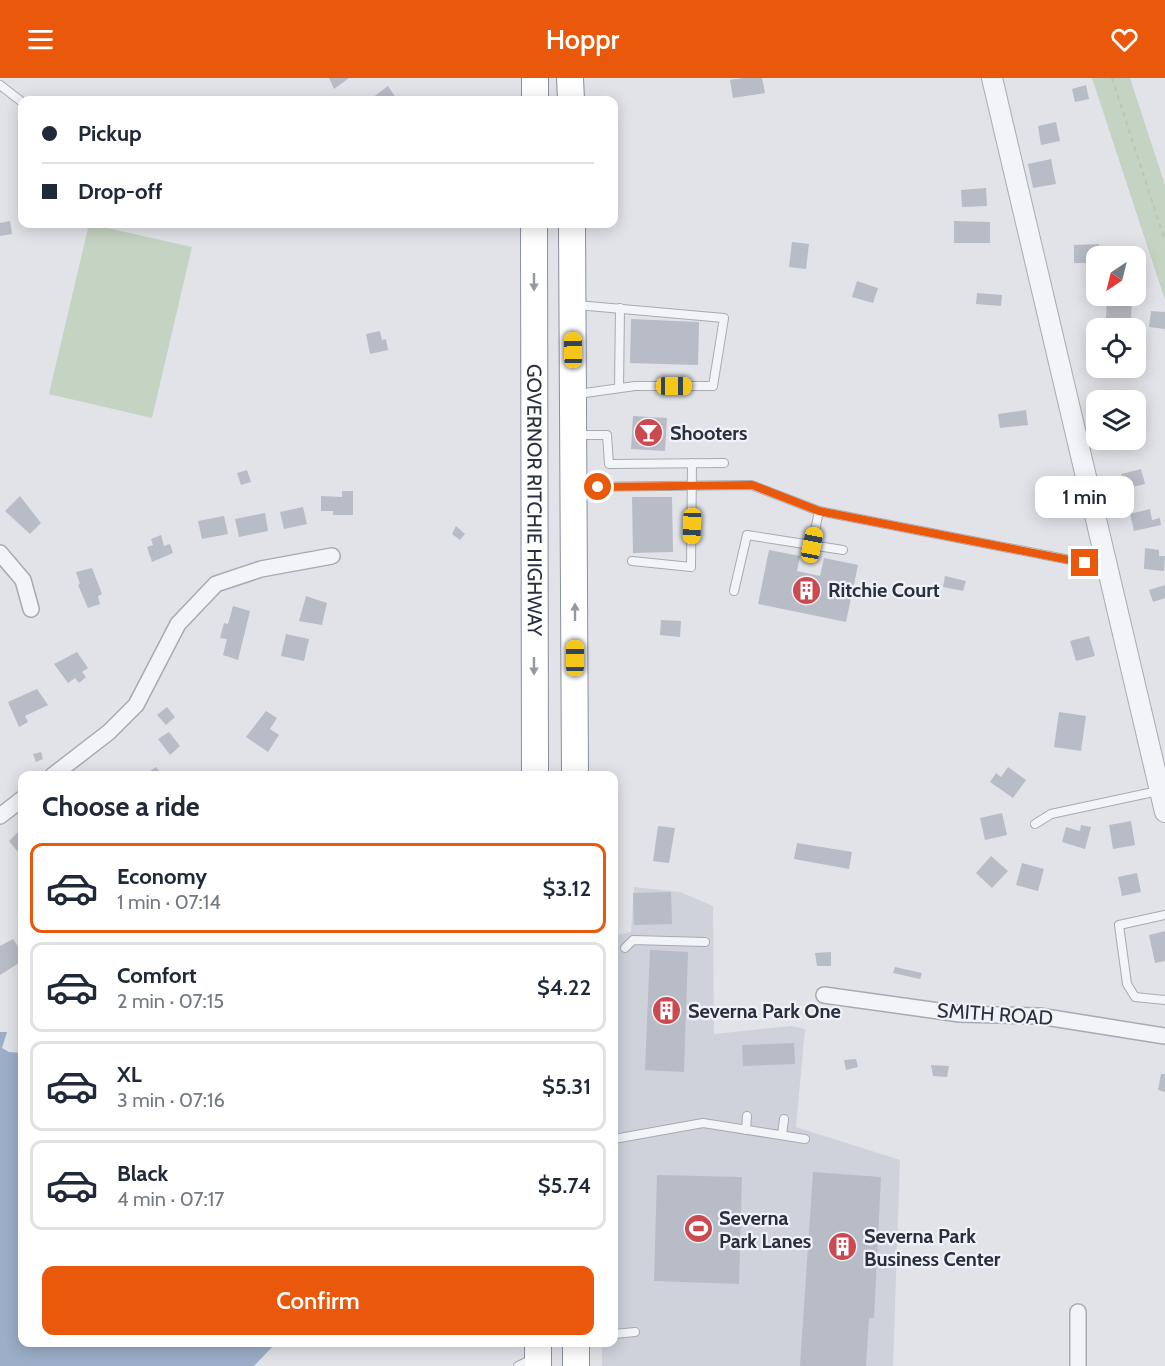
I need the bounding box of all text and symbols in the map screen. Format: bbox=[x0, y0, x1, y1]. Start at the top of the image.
icon: menu bbox=[24, 23, 57, 56]
text: Hoppr bbox=[546, 23, 619, 56]
icon: heart bbox=[1108, 23, 1141, 56]
text: Pickup bbox=[78, 120, 142, 147]
text: Drop-off bbox=[78, 178, 162, 205]
north arrow bbox=[1086, 246, 1146, 306]
map controls bbox=[1086, 246, 1146, 450]
one-way arrow bbox=[529, 272, 539, 291]
button: locate bbox=[1086, 318, 1146, 378]
car bbox=[564, 332, 582, 368]
street label: GOVERNOR RITCHIE HIGHWAY bbox=[522, 364, 547, 637]
car bbox=[656, 377, 692, 395]
button: layers bbox=[1086, 390, 1146, 450]
bar icon: Shooters bbox=[633, 417, 665, 449]
place label: Shooters bbox=[670, 421, 747, 445]
route start bbox=[584, 473, 611, 500]
callout: 1 min bbox=[1036, 476, 1134, 518]
text: 1 min bbox=[1062, 485, 1107, 509]
car bbox=[682, 508, 702, 544]
car bbox=[800, 526, 824, 564]
route end bbox=[1071, 549, 1098, 576]
building icon: Ritchie Court bbox=[791, 574, 823, 606]
place label: Ritchie Court bbox=[828, 578, 940, 602]
one-way arrow bbox=[570, 603, 580, 622]
car bbox=[566, 640, 584, 676]
one-way arrow bbox=[529, 656, 539, 675]
text: Choose a ride bbox=[42, 790, 200, 823]
icon: car bbox=[45, 861, 99, 915]
text: Economy bbox=[117, 863, 207, 890]
text: $3.12 bbox=[543, 875, 591, 902]
text: 1 min · 07:14 bbox=[117, 890, 221, 914]
icon: car bbox=[45, 960, 99, 1014]
text: Comfort bbox=[117, 962, 196, 989]
text: $4.22 bbox=[537, 974, 591, 1001]
text: 2 min · 07:15 bbox=[117, 989, 224, 1013]
building icon: Severna Park One bbox=[651, 995, 683, 1027]
street label: SMITH ROAD bbox=[936, 998, 1054, 1030]
place label: Severna Park One bbox=[688, 999, 841, 1023]
icon: car bbox=[45, 1059, 99, 1113]
text: XL bbox=[117, 1061, 142, 1088]
text: $5.31 bbox=[542, 1073, 591, 1100]
text: 3 min · 07:16 bbox=[117, 1088, 225, 1112]
icon: car bbox=[45, 1158, 99, 1212]
text: Black bbox=[117, 1160, 168, 1187]
text: $5.74 bbox=[538, 1172, 591, 1199]
text: 4 min · 07:17 bbox=[117, 1187, 224, 1211]
place label: Severna Park Lanes bbox=[719, 1206, 811, 1253]
sports icon: Severna Park Lanes bbox=[682, 1213, 714, 1245]
place label: Severna Park Business Center bbox=[864, 1224, 1001, 1271]
building icon: Severna Park Business Center bbox=[827, 1231, 859, 1263]
button: Confirm bbox=[42, 1266, 594, 1335]

